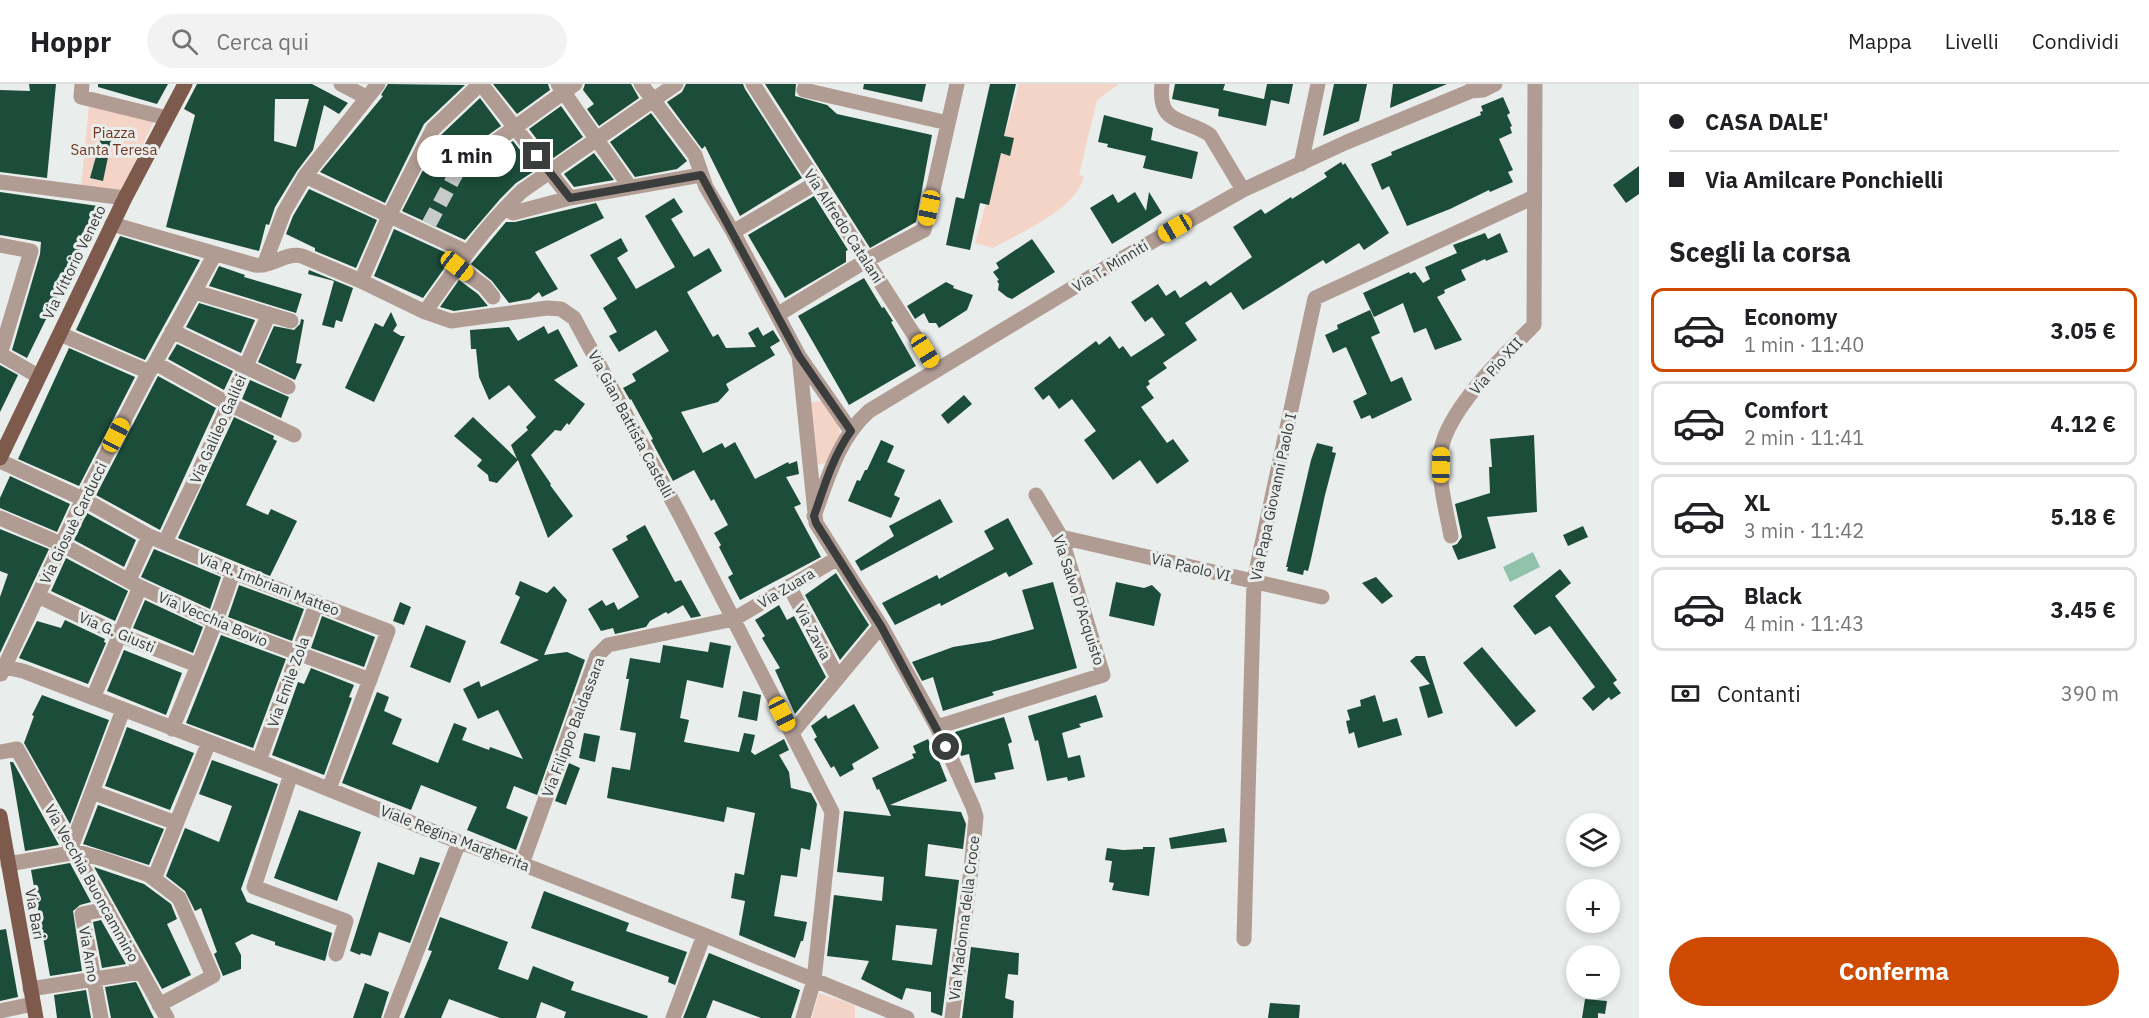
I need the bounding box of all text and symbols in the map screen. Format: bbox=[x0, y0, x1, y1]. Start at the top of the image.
search box bbox=[147, 14, 567, 68]
text: Hoppr bbox=[30, 23, 111, 60]
icon: search bbox=[168, 25, 201, 58]
text: Cerca qui bbox=[216, 27, 309, 56]
text: Mappa bbox=[1848, 27, 1912, 55]
text: Livelli bbox=[1945, 27, 1999, 55]
text: Condividi bbox=[2032, 27, 2119, 55]
text: CASA DALE' bbox=[1705, 107, 1829, 136]
park label: Piazza Santa Teresa bbox=[71, 123, 157, 159]
callout: 1 min bbox=[417, 135, 516, 177]
text: 1 min bbox=[440, 142, 493, 169]
route end bbox=[523, 142, 550, 169]
street label: Via Alfredo Catalani bbox=[800, 165, 888, 287]
text: Via Amilcare Ponchielli bbox=[1705, 165, 1943, 194]
car bbox=[916, 189, 942, 227]
street label: Via Vittorio Veneto bbox=[38, 202, 110, 322]
car bbox=[1155, 211, 1195, 245]
text: Scegli la corsa bbox=[1669, 234, 1851, 269]
street label: Via T. Minniti bbox=[1069, 236, 1151, 296]
car bbox=[437, 248, 477, 284]
text: Economy bbox=[1744, 302, 1838, 331]
icon: car bbox=[1672, 303, 1726, 357]
text: 3.05 € bbox=[2051, 316, 2116, 345]
car bbox=[908, 331, 942, 371]
text: 1 min · 11:40 bbox=[1744, 331, 1864, 358]
street label: Via Pio XII bbox=[1465, 333, 1527, 399]
street label: Via Gian Battista Castelli bbox=[584, 347, 678, 501]
street label: Via Galileo Galilei bbox=[185, 372, 251, 486]
text: Comfort bbox=[1744, 395, 1828, 424]
icon: car bbox=[1672, 396, 1726, 450]
text: 4.12 € bbox=[2051, 409, 2116, 438]
street label: Via Papa Giovanni Paolo I bbox=[1246, 411, 1300, 583]
car bbox=[100, 415, 132, 455]
text: 2 min · 11:41 bbox=[1744, 424, 1864, 451]
car bbox=[1432, 447, 1450, 483]
street label: Via Giosuè Carducci bbox=[35, 459, 111, 587]
text: XL bbox=[1744, 488, 1770, 517]
icon: car bbox=[1672, 489, 1726, 543]
text: 5.18 € bbox=[2051, 502, 2116, 531]
text: 3 min · 11:42 bbox=[1744, 517, 1864, 544]
street label: Via Salvo D'Acquisto bbox=[1049, 532, 1109, 668]
street label: Via R. Imbriani Matteo bbox=[196, 548, 342, 620]
street label: Via Paolo VI bbox=[1149, 549, 1233, 585]
street label: Via Zuara bbox=[754, 564, 818, 612]
text: Black bbox=[1744, 581, 1802, 610]
icon: car bbox=[1672, 582, 1726, 636]
street label: Via Vecchia Bovio bbox=[155, 587, 271, 651]
text: 3.45 € bbox=[2051, 595, 2116, 624]
street label: Via Zavia bbox=[790, 601, 836, 663]
street label: Via G. Giusti bbox=[76, 607, 158, 657]
text: 4 min · 11:43 bbox=[1744, 610, 1864, 637]
street label: Via Emile Zola bbox=[263, 634, 313, 730]
street label: Via Filippo Baldassara bbox=[538, 654, 608, 800]
icon: cash bbox=[1669, 677, 1702, 710]
text: Contanti bbox=[1717, 679, 1801, 708]
text: 390 m bbox=[2061, 680, 2119, 707]
car bbox=[766, 694, 798, 734]
route start bbox=[932, 733, 959, 760]
street label: Via Vecchia Buoncammino bbox=[41, 801, 143, 965]
street label: Viale Regina Margherita bbox=[378, 801, 532, 875]
map controls bbox=[1566, 813, 1620, 999]
button: layers bbox=[1566, 813, 1620, 867]
street label: Via Madonna della Croce bbox=[944, 835, 984, 1001]
button: + bbox=[1566, 879, 1620, 933]
street label: Via Bari bbox=[21, 887, 49, 941]
street label: Via Arno bbox=[75, 925, 103, 983]
button: Conferma bbox=[1669, 937, 2119, 1006]
button: − bbox=[1566, 945, 1620, 999]

